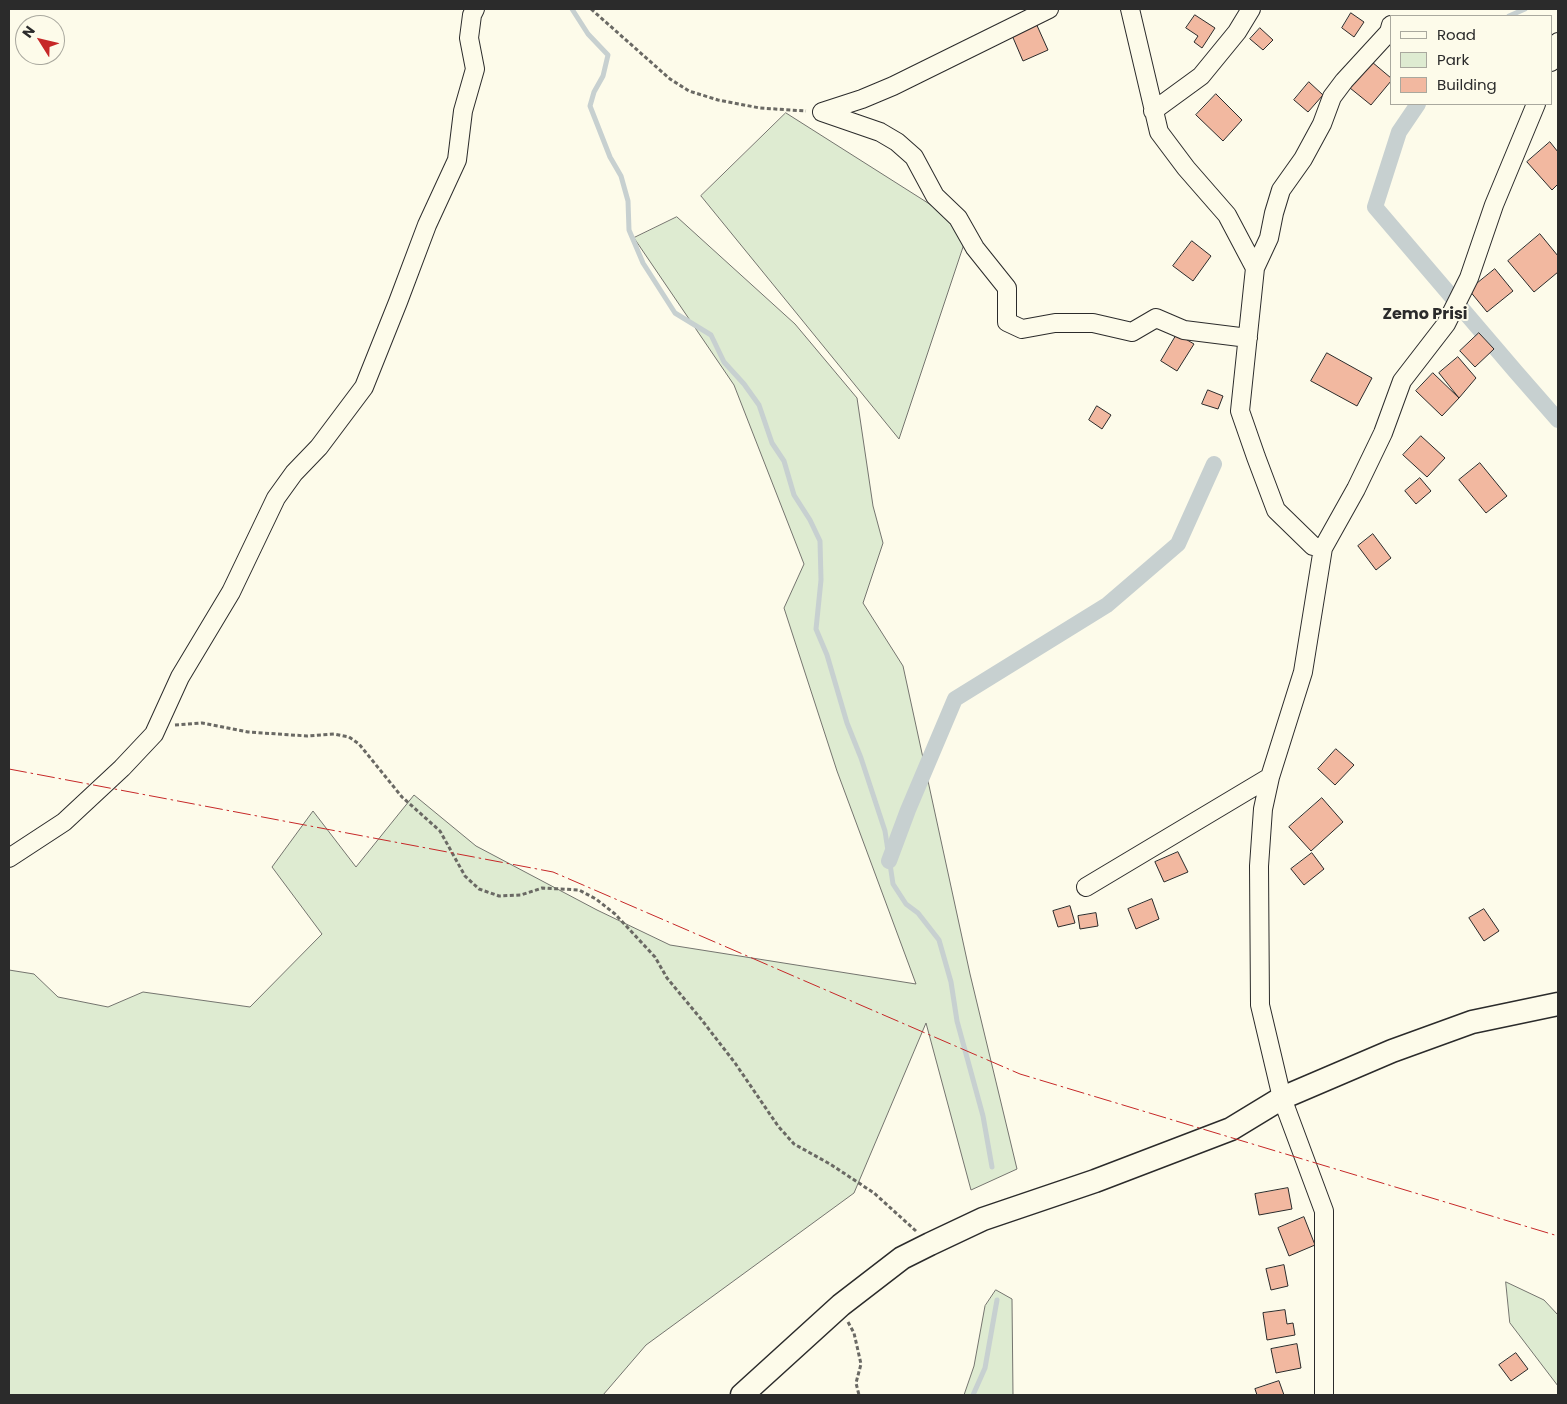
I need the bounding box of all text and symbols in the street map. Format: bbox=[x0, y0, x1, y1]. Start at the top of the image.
north arrow bbox=[15, 15, 65, 65]
legend bbox=[1390, 15, 1552, 105]
text: N bbox=[17, 22, 40, 42]
text: Road bbox=[1437, 24, 1476, 45]
text: Park bbox=[1437, 49, 1469, 70]
text: Building bbox=[1437, 74, 1497, 95]
district label: Zemo Prisi bbox=[1382, 305, 1468, 325]

